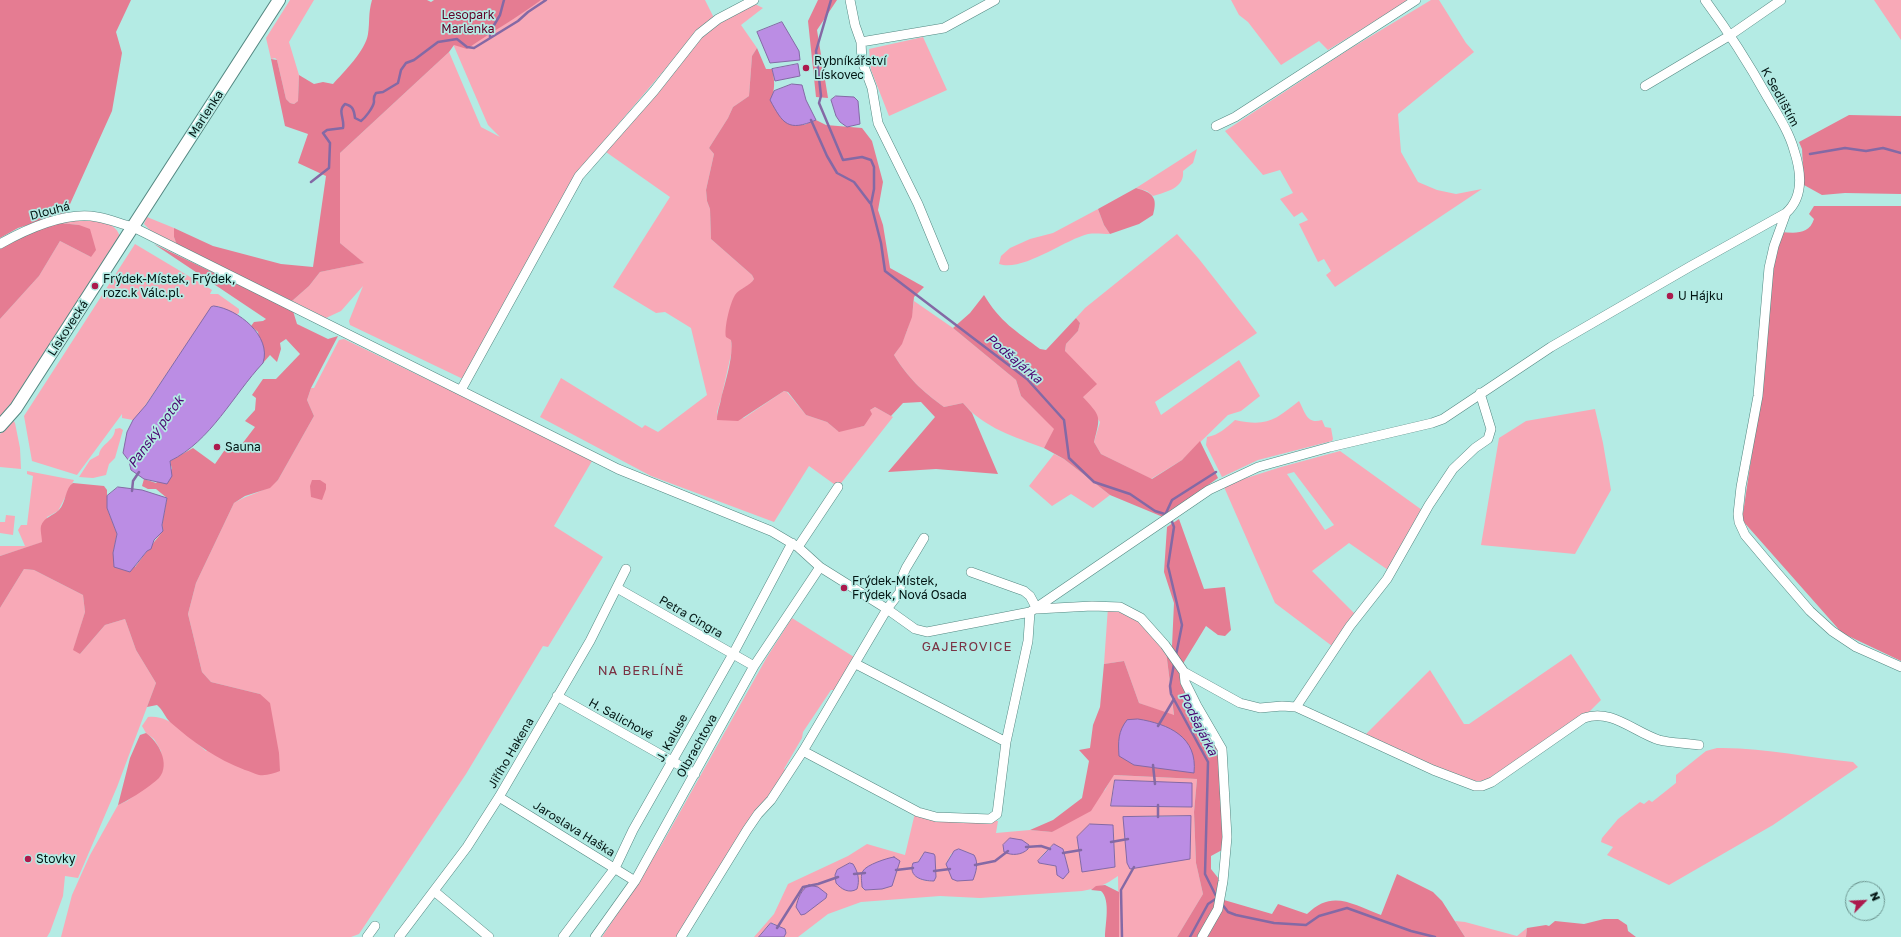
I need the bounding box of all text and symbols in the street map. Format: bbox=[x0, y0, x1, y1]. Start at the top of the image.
park label: Lesopark Marlenka bbox=[441, 8, 495, 36]
place label: Rybníkářství Lískovec bbox=[814, 54, 887, 82]
marker: Rybníkářství Lískovec bbox=[801, 63, 811, 73]
street label: K Sedlištím bbox=[1758, 65, 1802, 129]
street label: Marlenka bbox=[185, 88, 227, 140]
street label: Dlouhá bbox=[28, 199, 72, 223]
place label: Frýdek-Místek, Frýdek, rozc.k Válc.pl. bbox=[103, 272, 236, 300]
marker: Frýdek-Místek, Frýdek, rozc.k Válc.pl. bbox=[90, 281, 100, 291]
place label: U Hájku bbox=[1678, 289, 1723, 303]
marker: U Hájku bbox=[1665, 291, 1675, 301]
street label: Lískovecká bbox=[45, 298, 91, 358]
water label: Podšajárka bbox=[983, 331, 1045, 387]
water label: Panský potok bbox=[125, 393, 187, 471]
place label: Sauna bbox=[225, 440, 261, 454]
marker: Sauna bbox=[212, 442, 222, 452]
place label: Frýdek-Místek, Frýdek, Nová Osada bbox=[852, 574, 967, 602]
marker: Frýdek-Místek, Frýdek, Nová Osada bbox=[839, 583, 849, 593]
street label: Petra Cingra bbox=[657, 593, 725, 641]
district label: GAJEROVICE bbox=[922, 639, 1012, 655]
district label: NA BERLÍNĚ bbox=[598, 663, 684, 679]
water label: Podšajárka bbox=[1175, 690, 1221, 758]
street label: H. Salichové bbox=[586, 695, 656, 743]
street label: J. Kaluse bbox=[653, 712, 691, 764]
street label: Olbrachtova bbox=[674, 712, 720, 780]
street label: Jiřího Hakena bbox=[485, 715, 537, 791]
street label: Jaroslava Haška bbox=[530, 798, 618, 860]
place label: Stovky bbox=[36, 852, 76, 866]
marker: Stovky bbox=[23, 854, 33, 864]
north arrow bbox=[1845, 881, 1885, 921]
text: N bbox=[1868, 890, 1883, 903]

